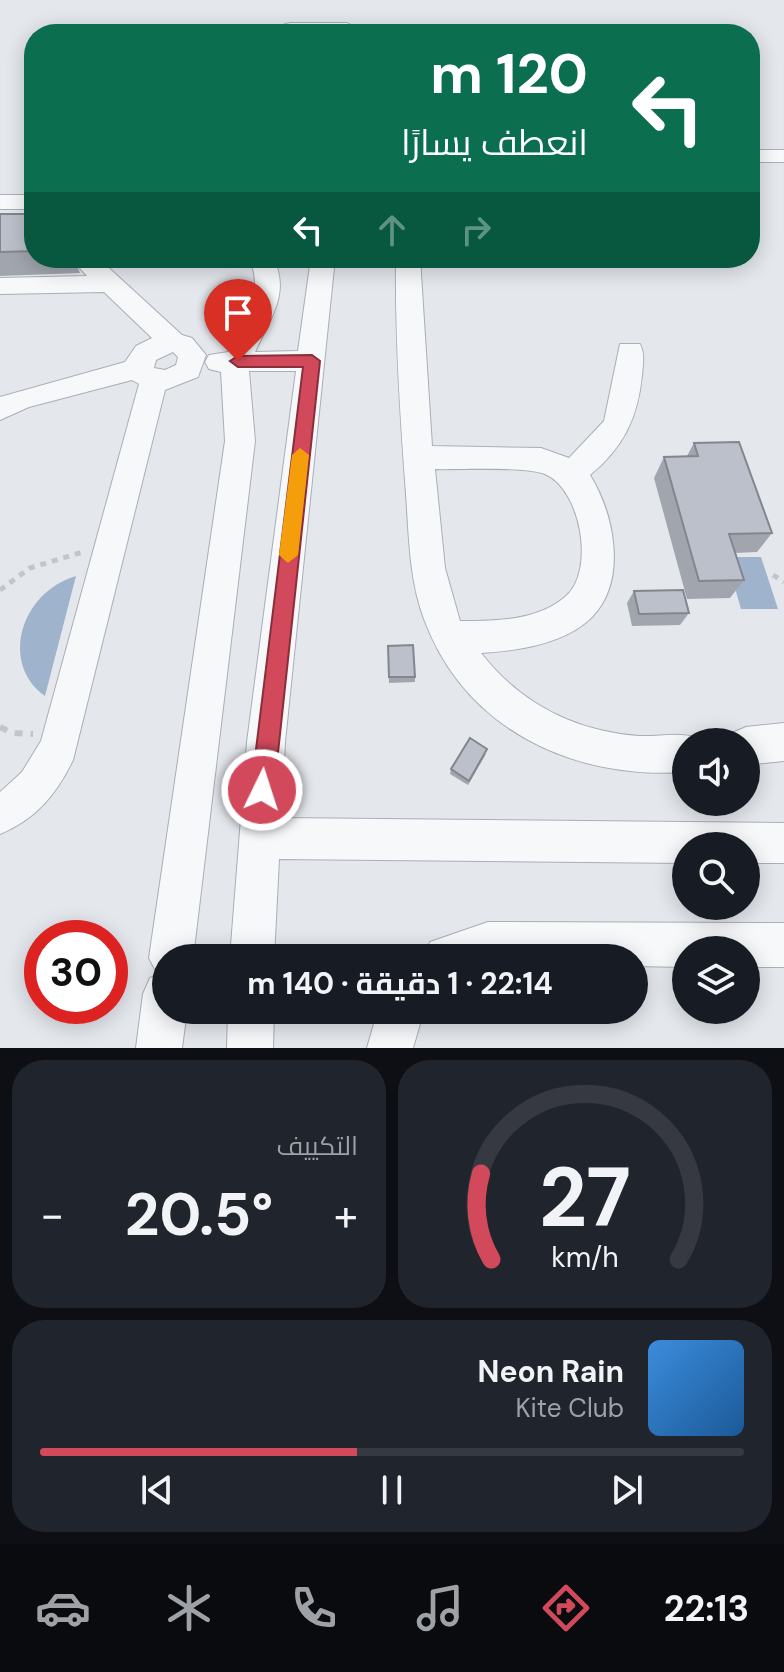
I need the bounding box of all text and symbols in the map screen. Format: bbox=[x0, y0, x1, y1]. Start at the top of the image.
text: 120 m bbox=[430, 37, 588, 110]
icon: left bbox=[616, 56, 720, 160]
text: انعطف يسارًا bbox=[401, 119, 588, 166]
icon: left bbox=[286, 208, 330, 252]
icon: ahead bbox=[370, 208, 414, 252]
icon: right bbox=[454, 208, 498, 252]
pin bbox=[204, 279, 272, 361]
icon: arrive bbox=[216, 291, 260, 335]
map controls bbox=[672, 728, 760, 1024]
button: sound bbox=[672, 728, 760, 816]
position arrow bbox=[220, 748, 304, 832]
button: search bbox=[672, 832, 760, 920]
speed limit sign: 30 bbox=[24, 920, 128, 1024]
button: layers bbox=[672, 936, 760, 1024]
text: 22:14 · 1 دقيقة · 140 m bbox=[247, 964, 553, 1003]
text: التكييف bbox=[276, 1129, 358, 1163]
text: 27 bbox=[539, 1143, 631, 1252]
text: 20.5° bbox=[125, 1175, 273, 1254]
text: − bbox=[40, 1186, 64, 1244]
text: + bbox=[334, 1186, 358, 1244]
text: km/h bbox=[551, 1239, 619, 1276]
text: Neon Rain bbox=[478, 1352, 624, 1391]
text: Kite Club bbox=[515, 1391, 624, 1425]
icon: previous bbox=[135, 1468, 179, 1512]
icon: pause bbox=[370, 1468, 414, 1512]
icon: next bbox=[605, 1468, 649, 1512]
icon: car bbox=[35, 1580, 91, 1636]
icon: climate bbox=[161, 1580, 217, 1636]
icon: phone bbox=[286, 1580, 342, 1636]
icon: music bbox=[412, 1580, 468, 1636]
icon: directions bbox=[538, 1580, 594, 1636]
text: 22:13 bbox=[664, 1585, 749, 1632]

